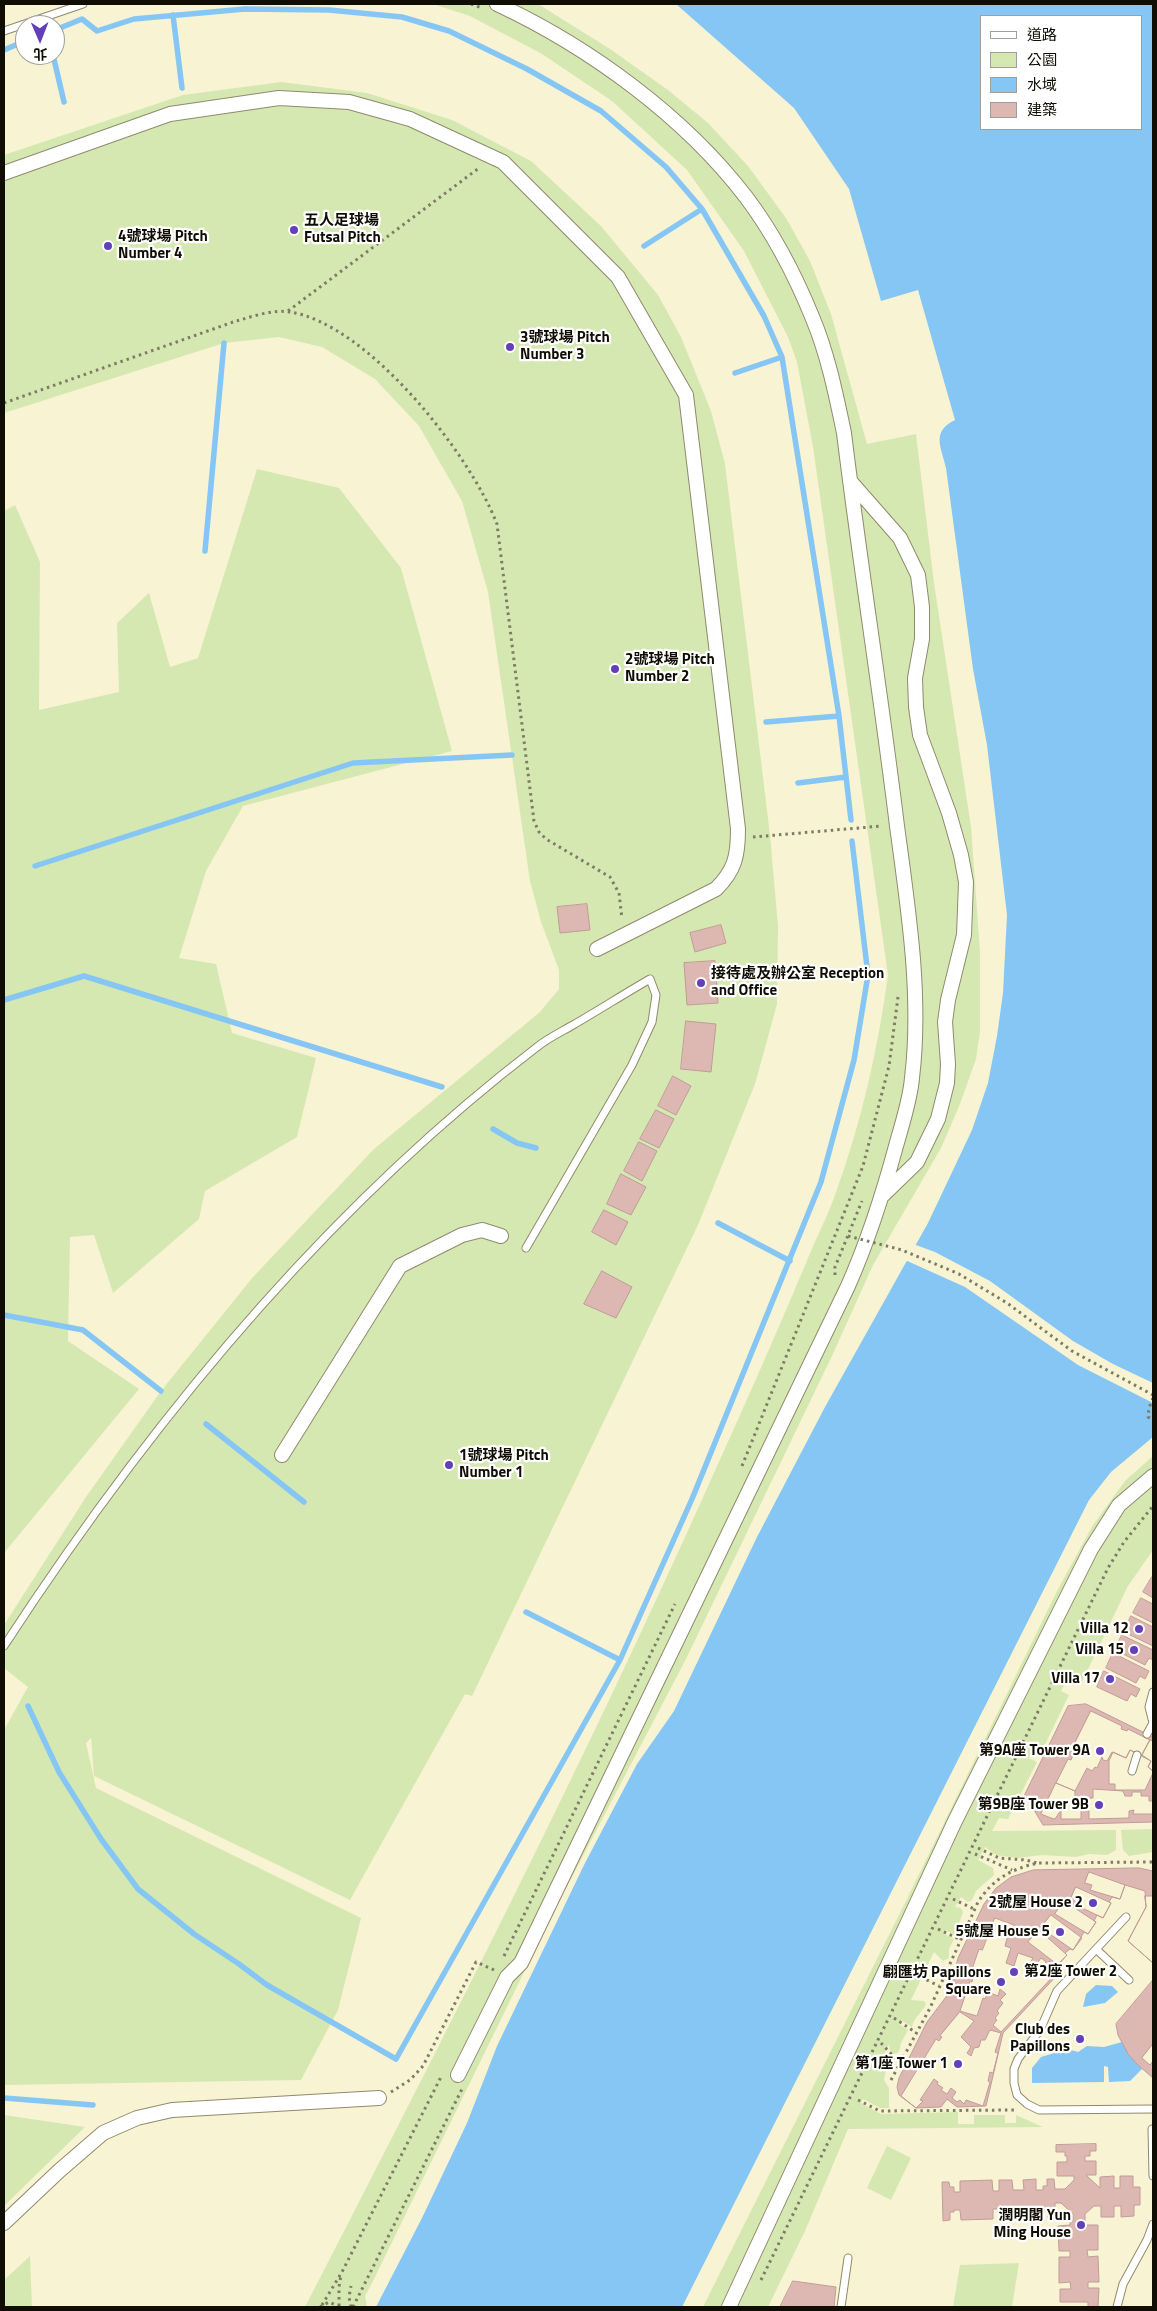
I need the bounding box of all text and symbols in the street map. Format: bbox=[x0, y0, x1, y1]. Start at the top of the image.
north arrow bbox=[15, 15, 65, 65]
legend bbox=[980, 15, 1142, 130]
text: 道路 bbox=[1027, 23, 1057, 46]
text: 北 bbox=[33, 44, 47, 65]
text: 公園 bbox=[1027, 48, 1057, 71]
text: 水域 bbox=[1027, 73, 1057, 96]
text: 建築 bbox=[1027, 98, 1057, 121]
place label: 五人足球場 Futsal Pitch bbox=[304, 212, 381, 247]
marker: 五人足球場 Futsal Pitch bbox=[288, 224, 300, 236]
place label: 4號球場 Pitch Number 4 bbox=[118, 228, 208, 263]
marker: 4號球場 Pitch Number 4 bbox=[102, 240, 114, 252]
place label: 3號球場 Pitch Number 3 bbox=[520, 329, 610, 364]
marker: 3號球場 Pitch Number 3 bbox=[504, 341, 516, 353]
place label: 2號球場 Pitch Number 2 bbox=[625, 651, 715, 686]
marker: 2號球場 Pitch Number 2 bbox=[609, 663, 621, 675]
place label: 接待處及辦公室 Reception and Office bbox=[711, 965, 884, 1000]
marker: 接待處及辦公室 Reception and Office bbox=[695, 977, 707, 989]
place label: 1號球場 Pitch Number 1 bbox=[459, 1447, 549, 1482]
marker: 1號球場 Pitch Number 1 bbox=[443, 1459, 455, 1471]
place label: Villa 12 bbox=[1080, 1620, 1129, 1638]
marker: Villa 12 bbox=[1133, 1623, 1145, 1635]
place label: Villa 15 bbox=[1075, 1641, 1124, 1659]
marker: Villa 15 bbox=[1128, 1644, 1140, 1656]
place label: Villa 17 bbox=[1051, 1670, 1100, 1688]
marker: Villa 17 bbox=[1104, 1673, 1116, 1685]
place label: 第9A座 Tower 9A bbox=[979, 1742, 1090, 1760]
marker: 第9A座 Tower 9A bbox=[1094, 1745, 1106, 1757]
place label: 第9B座 Tower 9B bbox=[978, 1796, 1089, 1814]
marker: 第9B座 Tower 9B bbox=[1093, 1799, 1105, 1811]
place label: 2號屋 House 2 bbox=[989, 1894, 1083, 1912]
marker: 2號屋 House 2 bbox=[1087, 1897, 1099, 1909]
place label: 5號屋 House 5 bbox=[956, 1923, 1050, 1941]
marker: 5號屋 House 5 bbox=[1054, 1926, 1066, 1938]
place label: 第2座 Tower 2 bbox=[1024, 1963, 1117, 1981]
place label: 翩匯坊 Papillons Square bbox=[883, 1964, 991, 1999]
marker: 第2座 Tower 2 bbox=[1008, 1966, 1020, 1978]
marker: 翩匯坊 Papillons Square bbox=[995, 1976, 1007, 1988]
place label: Club des Papillons bbox=[1010, 2021, 1070, 2056]
marker: Club des Papillons bbox=[1074, 2033, 1086, 2045]
place label: 第1座 Tower 1 bbox=[855, 2055, 948, 2073]
marker: 第1座 Tower 1 bbox=[952, 2058, 964, 2070]
place label: 潤明閣 Yun Ming House bbox=[994, 2207, 1071, 2242]
marker: 潤明閣 Yun Ming House bbox=[1075, 2219, 1087, 2231]

